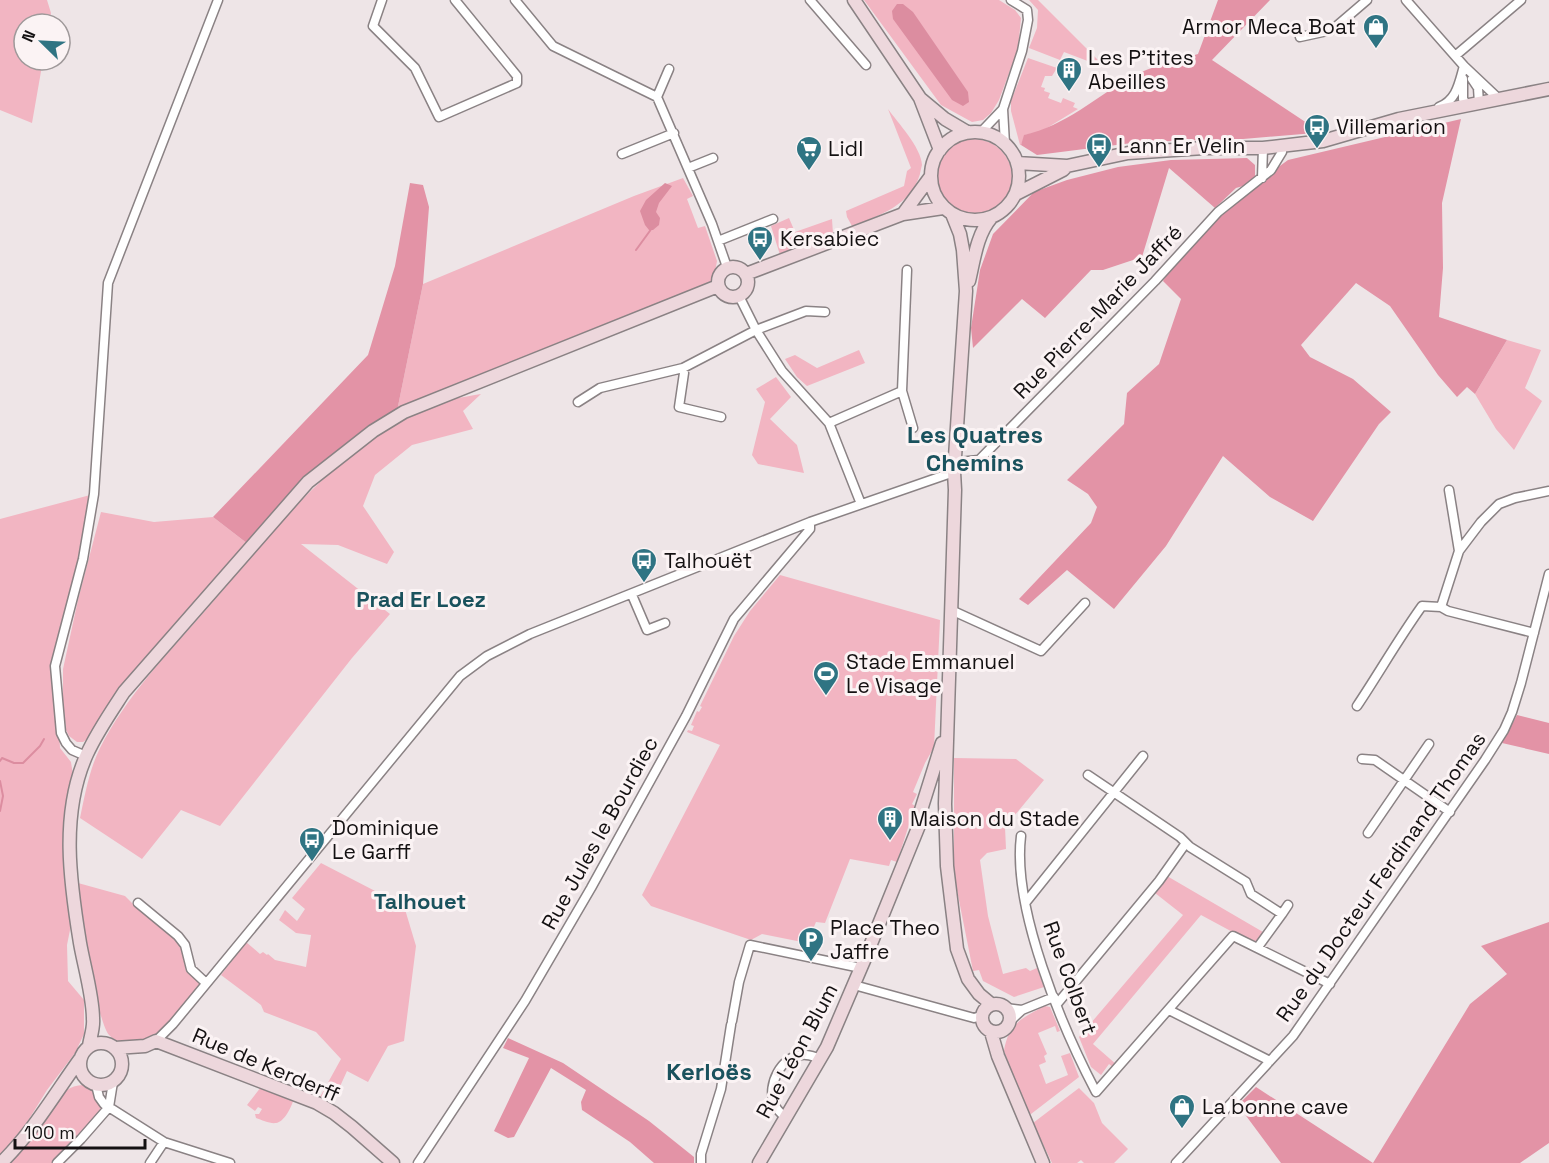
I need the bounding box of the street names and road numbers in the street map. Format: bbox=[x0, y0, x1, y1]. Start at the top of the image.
street label: Rue Pierre-Marie Jaffré bbox=[1007, 219, 1188, 404]
street label: Rue du Docteur Ferdinand Thomas bbox=[1270, 726, 1491, 1027]
street label: Rue Jules le Bourdiec bbox=[535, 731, 664, 934]
street label: Rue Colbert bbox=[1037, 917, 1104, 1038]
street label: Rue Léon Blum bbox=[750, 979, 843, 1123]
street label: Rue de Kerderff bbox=[188, 1021, 344, 1108]

